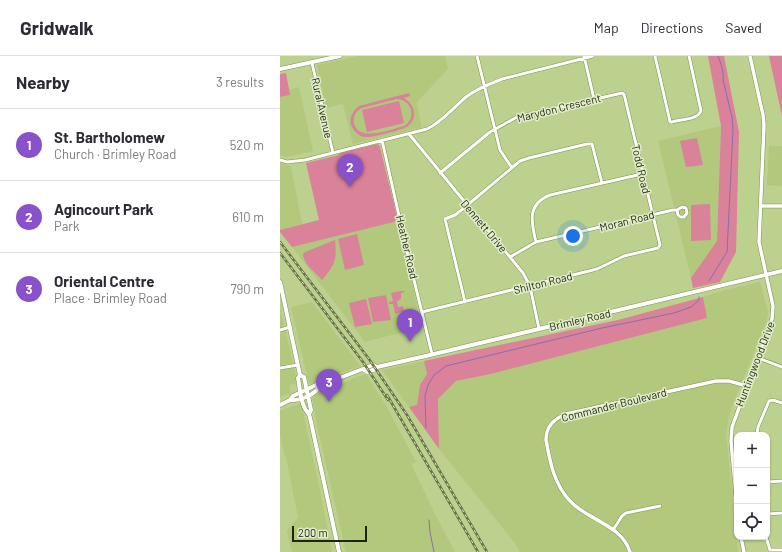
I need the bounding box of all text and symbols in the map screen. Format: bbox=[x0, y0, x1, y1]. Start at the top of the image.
text: Gridwalk bbox=[20, 16, 94, 39]
text: Map bbox=[594, 19, 619, 36]
text: Directions bbox=[641, 19, 703, 36]
text: Saved bbox=[725, 19, 762, 36]
text: Nearby bbox=[16, 72, 70, 92]
text: 3 results bbox=[216, 74, 264, 90]
street label: Rural Avenue bbox=[309, 76, 336, 140]
street label: Marydon Crescent bbox=[516, 91, 602, 124]
text: St. Bartholomew bbox=[54, 128, 165, 146]
text: 1 bbox=[27, 137, 31, 153]
text: 520 m bbox=[230, 137, 264, 153]
street label: Todd Road bbox=[630, 143, 653, 195]
text: Church · Brimley Road bbox=[54, 146, 176, 162]
pin: 2 bbox=[337, 154, 363, 187]
street label: Dennett Drive bbox=[459, 197, 510, 255]
text: Agincourt Park bbox=[54, 200, 154, 218]
street label: Moran Road bbox=[598, 207, 656, 234]
text: 2 bbox=[25, 209, 33, 225]
text: 610 m bbox=[232, 209, 264, 225]
street label: Heather Road bbox=[394, 214, 421, 280]
text: Park bbox=[54, 218, 80, 234]
your location bbox=[563, 226, 583, 246]
street label: Shilton Road bbox=[512, 269, 574, 296]
text: Oriental Centre bbox=[54, 272, 155, 290]
text: 3 bbox=[25, 281, 33, 297]
text: 790 m bbox=[230, 281, 264, 297]
text: Place · Brimley Road bbox=[54, 290, 167, 306]
street label: Brimley Road bbox=[548, 306, 612, 333]
pin: 1 bbox=[397, 309, 423, 342]
street label: Huntingwood Drive bbox=[732, 319, 777, 408]
pin: 3 bbox=[316, 369, 342, 402]
street label: Commander Boulevard bbox=[560, 385, 668, 424]
map controls bbox=[734, 432, 770, 540]
button: + bbox=[734, 432, 770, 468]
button: − bbox=[734, 468, 770, 504]
button: locate bbox=[734, 504, 770, 540]
scale bar bbox=[292, 524, 367, 543]
text: 200 m bbox=[298, 526, 328, 539]

